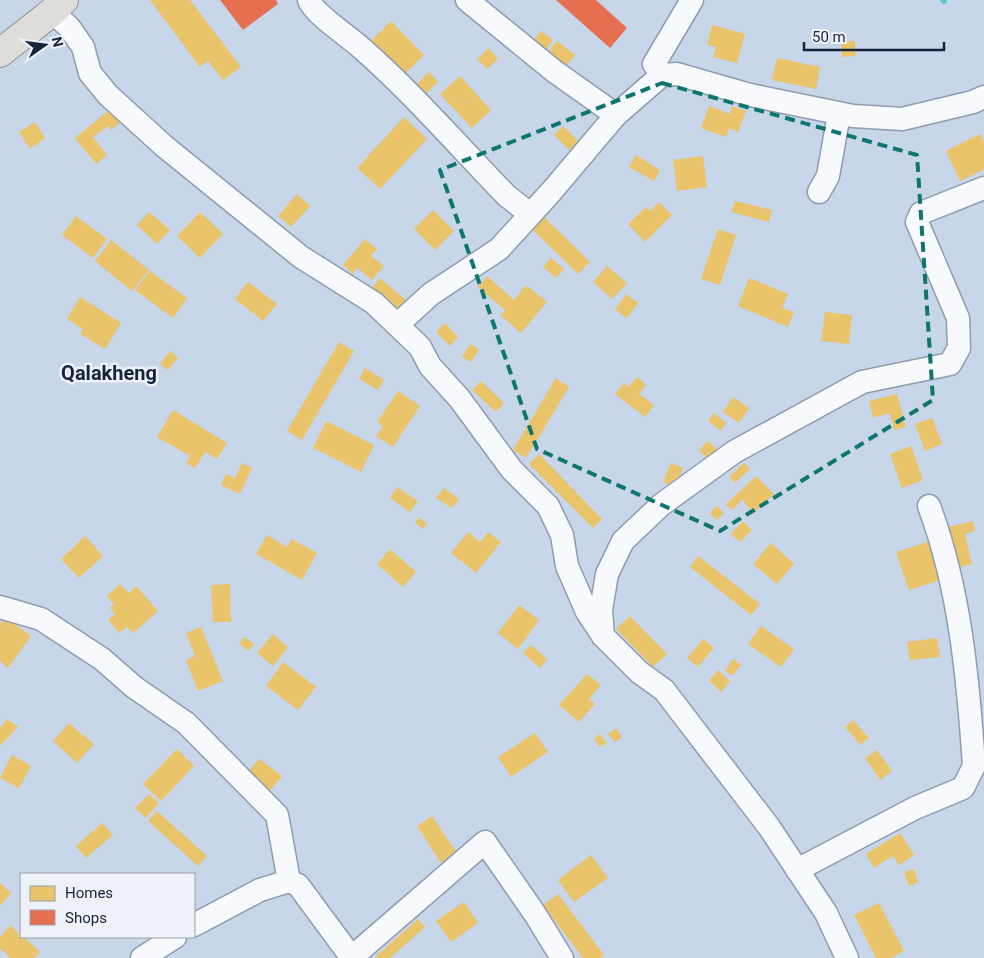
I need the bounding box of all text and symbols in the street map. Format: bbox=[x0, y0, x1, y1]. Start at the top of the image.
north arrow bbox=[20, 20, 70, 70]
scale bar bbox=[804, 20, 944, 52]
text: 50 m bbox=[812, 28, 846, 46]
text: N bbox=[49, 35, 67, 49]
district label: Qalakheng bbox=[61, 361, 157, 385]
legend bbox=[20, 873, 195, 938]
text: Homes bbox=[65, 884, 113, 902]
text: Shops bbox=[65, 909, 107, 927]

